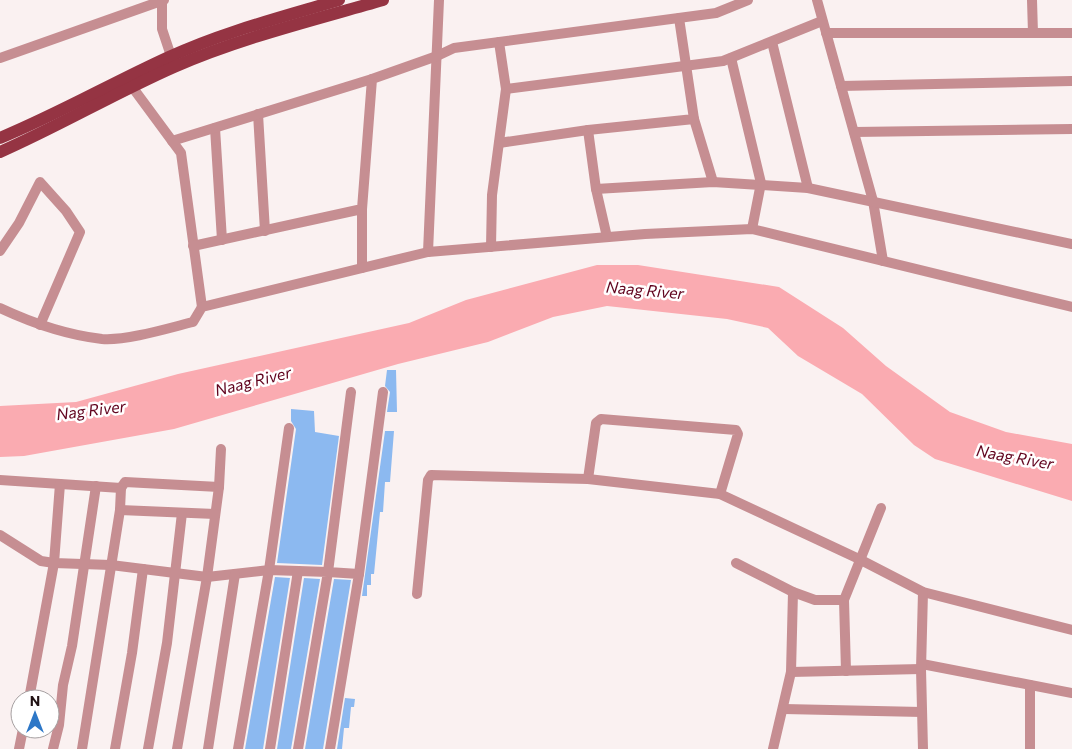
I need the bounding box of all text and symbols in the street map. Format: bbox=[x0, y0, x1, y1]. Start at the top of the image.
water label: Naag River bbox=[605, 277, 685, 302]
water label: Naag River bbox=[213, 362, 294, 399]
water label: Nag River bbox=[55, 396, 127, 423]
water label: Naag River bbox=[975, 440, 1056, 473]
north arrow bbox=[10, 689, 60, 739]
text: N bbox=[30, 692, 40, 709]

